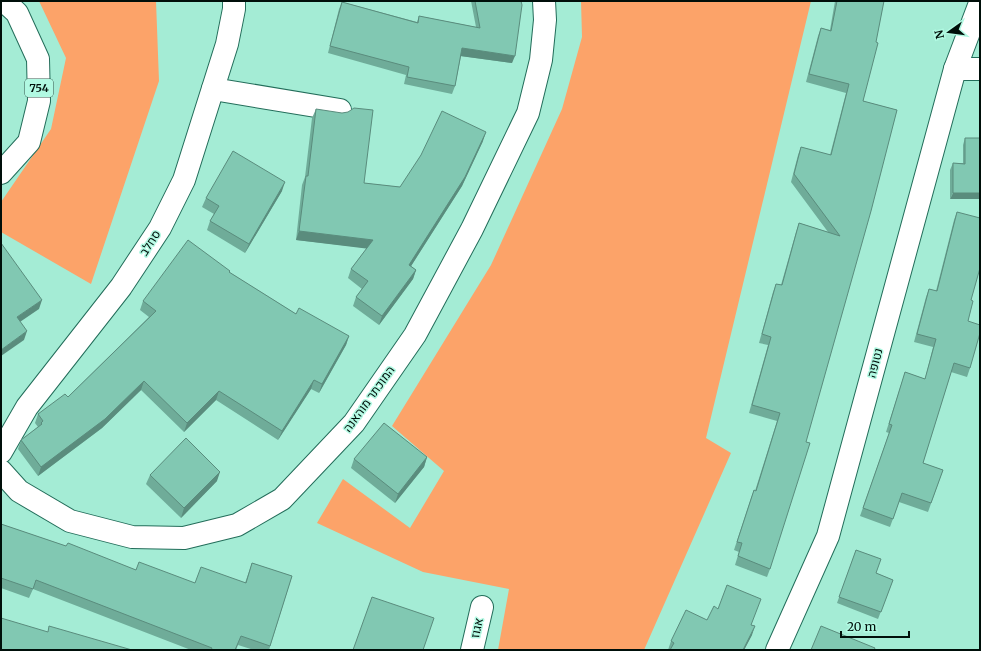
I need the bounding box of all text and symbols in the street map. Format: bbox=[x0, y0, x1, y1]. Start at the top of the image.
north arrow bbox=[929, 12, 969, 52]
text: N bbox=[931, 28, 947, 40]
road number: 754 bbox=[25, 79, 53, 97]
street label: סחלב bbox=[136, 227, 163, 258]
street label: נטופה bbox=[863, 347, 886, 379]
street label: המוכתר מוהאנה bbox=[340, 363, 398, 435]
scale bar bbox=[841, 613, 909, 639]
street label: אגוז bbox=[467, 616, 486, 639]
text: 20 m bbox=[847, 619, 876, 634]

